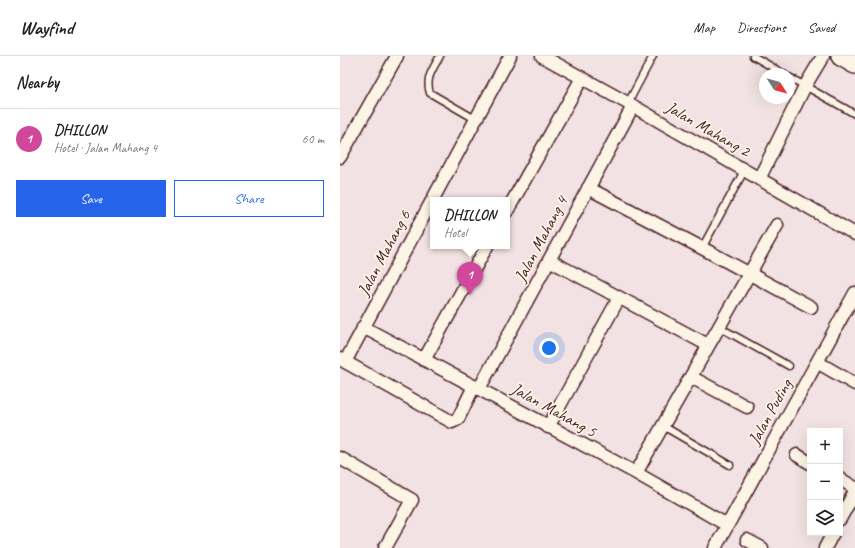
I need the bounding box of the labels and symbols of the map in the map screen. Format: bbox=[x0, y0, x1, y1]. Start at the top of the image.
north arrow bbox=[759, 68, 795, 104]
street label: Jalan Mahang 2 bbox=[661, 96, 755, 162]
street label: Jalan Mahang 4 bbox=[509, 191, 573, 286]
street label: Jalan Mahang 6 bbox=[352, 206, 416, 300]
pin: 1 bbox=[457, 262, 483, 295]
your location bbox=[539, 338, 559, 358]
street label: Jalan Puding bbox=[743, 374, 797, 449]
street label: Jalan Mahang 5 bbox=[507, 378, 601, 443]

